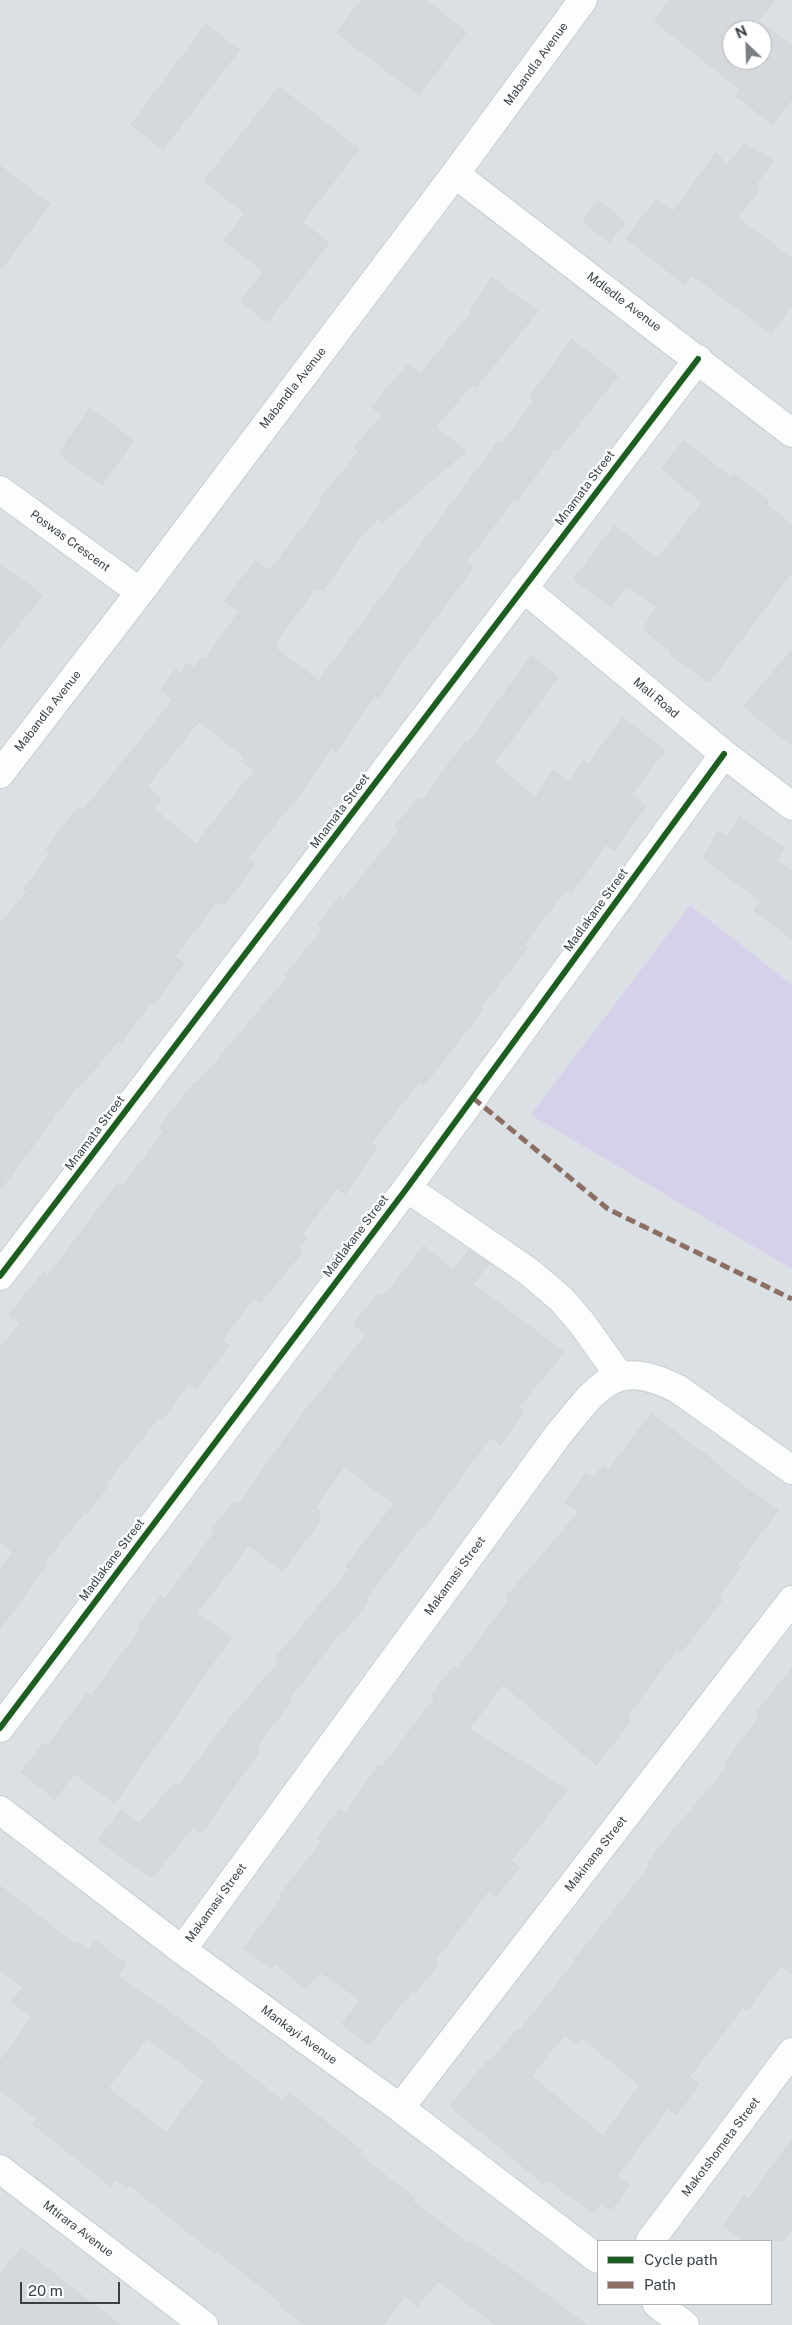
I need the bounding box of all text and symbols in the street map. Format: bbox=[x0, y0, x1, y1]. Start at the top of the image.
street label: Mabandla Avenue bbox=[501, 20, 571, 108]
north arrow bbox=[722, 20, 772, 70]
text: N bbox=[733, 23, 750, 42]
street label: Mdledle Avenue bbox=[584, 269, 664, 335]
street label: Mabandla Avenue bbox=[257, 344, 329, 432]
street label: Mnamata Street bbox=[552, 448, 618, 528]
street label: Poswas Crescent bbox=[27, 507, 113, 575]
street label: Mabandla Avenue bbox=[12, 667, 84, 755]
street label: Mali Road bbox=[630, 675, 682, 721]
street label: Mnamata Street bbox=[307, 771, 373, 851]
street label: Madlakane Street bbox=[561, 865, 631, 955]
street label: Mnamata Street bbox=[62, 1093, 128, 1173]
street label: Madlakane Street bbox=[320, 1192, 392, 1280]
street label: Madlakane Street bbox=[76, 1516, 148, 1604]
street label: Makamasi Street bbox=[421, 1534, 489, 1618]
street label: Makinana Street bbox=[562, 1813, 630, 1895]
street label: Makamasi Street bbox=[182, 1861, 250, 1945]
street label: Mankayi Avenue bbox=[258, 2003, 340, 2067]
street label: Makotshometa Street bbox=[679, 2094, 763, 2200]
street label: Mtirara Avenue bbox=[40, 2198, 116, 2260]
legend bbox=[597, 2240, 772, 2305]
text: Cycle path bbox=[644, 2251, 718, 2268]
scale bar bbox=[22, 2272, 122, 2304]
text: Path bbox=[644, 2276, 676, 2293]
text: 20 m bbox=[28, 2282, 63, 2299]

